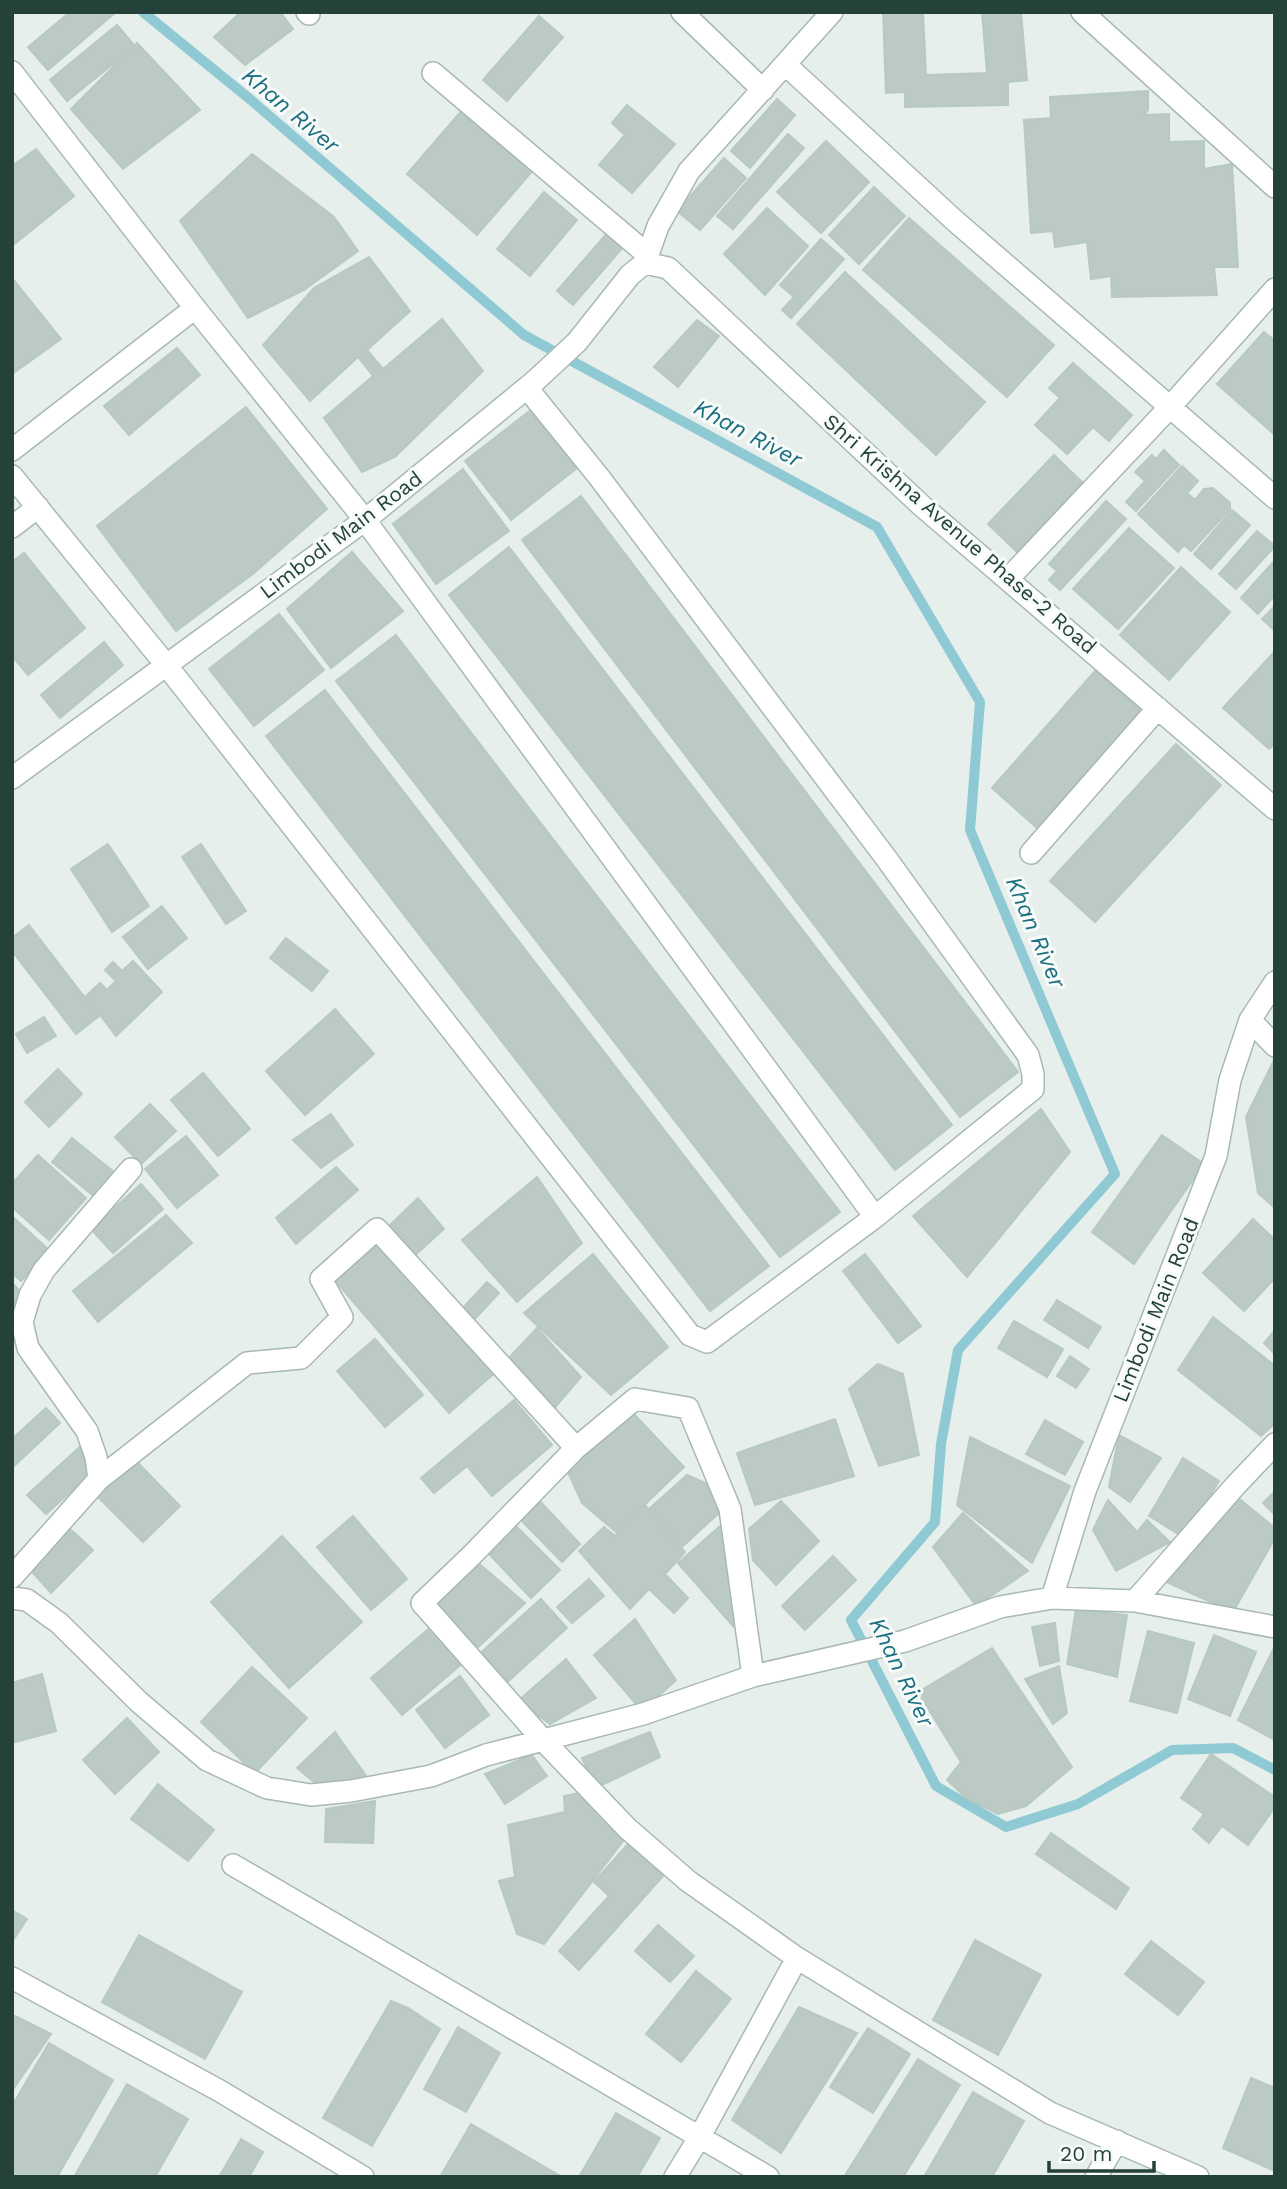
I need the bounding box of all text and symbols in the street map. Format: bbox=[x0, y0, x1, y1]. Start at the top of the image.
water label: Khan River bbox=[237, 62, 346, 159]
water label: Khan River bbox=[689, 394, 807, 474]
street label: Shri Krishna Avenue Phase-2 Road bbox=[819, 408, 1102, 659]
street label: Limbodi Main Road bbox=[255, 465, 427, 604]
water label: Khan River bbox=[1000, 872, 1072, 993]
street label: Limbodi Main Road bbox=[1107, 1214, 1204, 1406]
water label: Khan River bbox=[863, 1613, 940, 1732]
scale bar bbox=[1049, 2130, 1154, 2174]
text: 20 m bbox=[1060, 2141, 1112, 2166]

